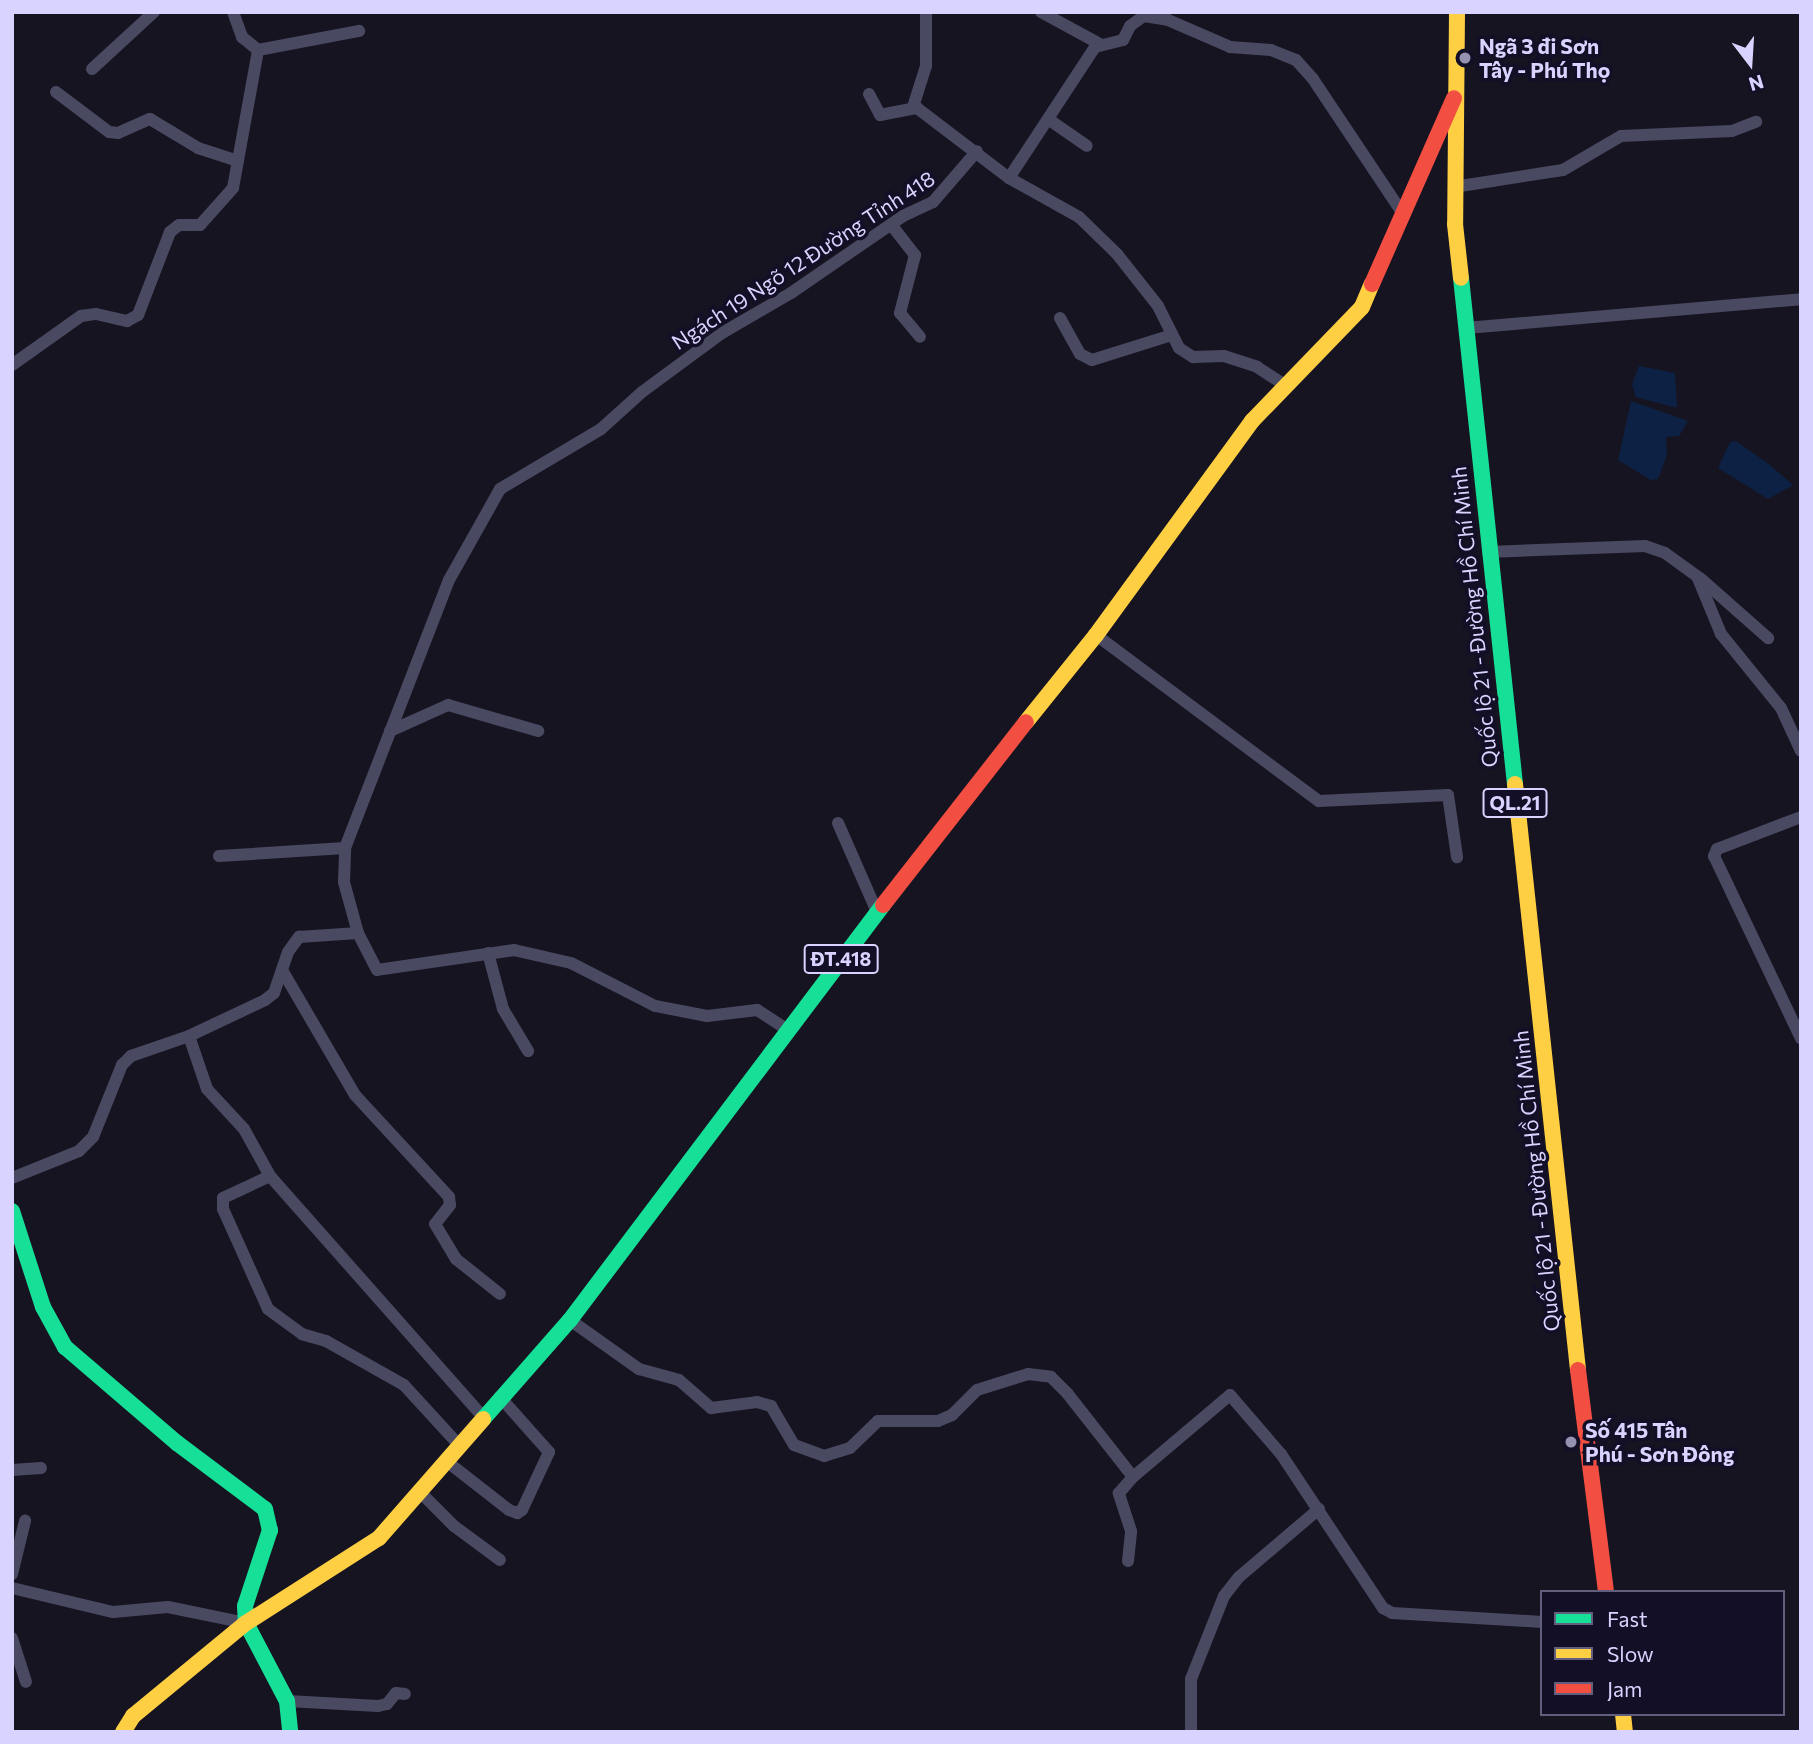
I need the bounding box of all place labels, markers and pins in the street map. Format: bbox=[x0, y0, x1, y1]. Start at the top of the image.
place label: Ngã 3 đi Sơn Tây - Phú Thọ bbox=[1479, 33, 1610, 83]
marker: Ngã 3 đi Sơn Tây - Phú Thọ bbox=[1457, 50, 1473, 66]
place label: Số 415 Tân Phú - Sơn Đông bbox=[1585, 1417, 1734, 1467]
marker: Số 415 Tân Phú - Sơn Đông bbox=[1563, 1434, 1579, 1450]

